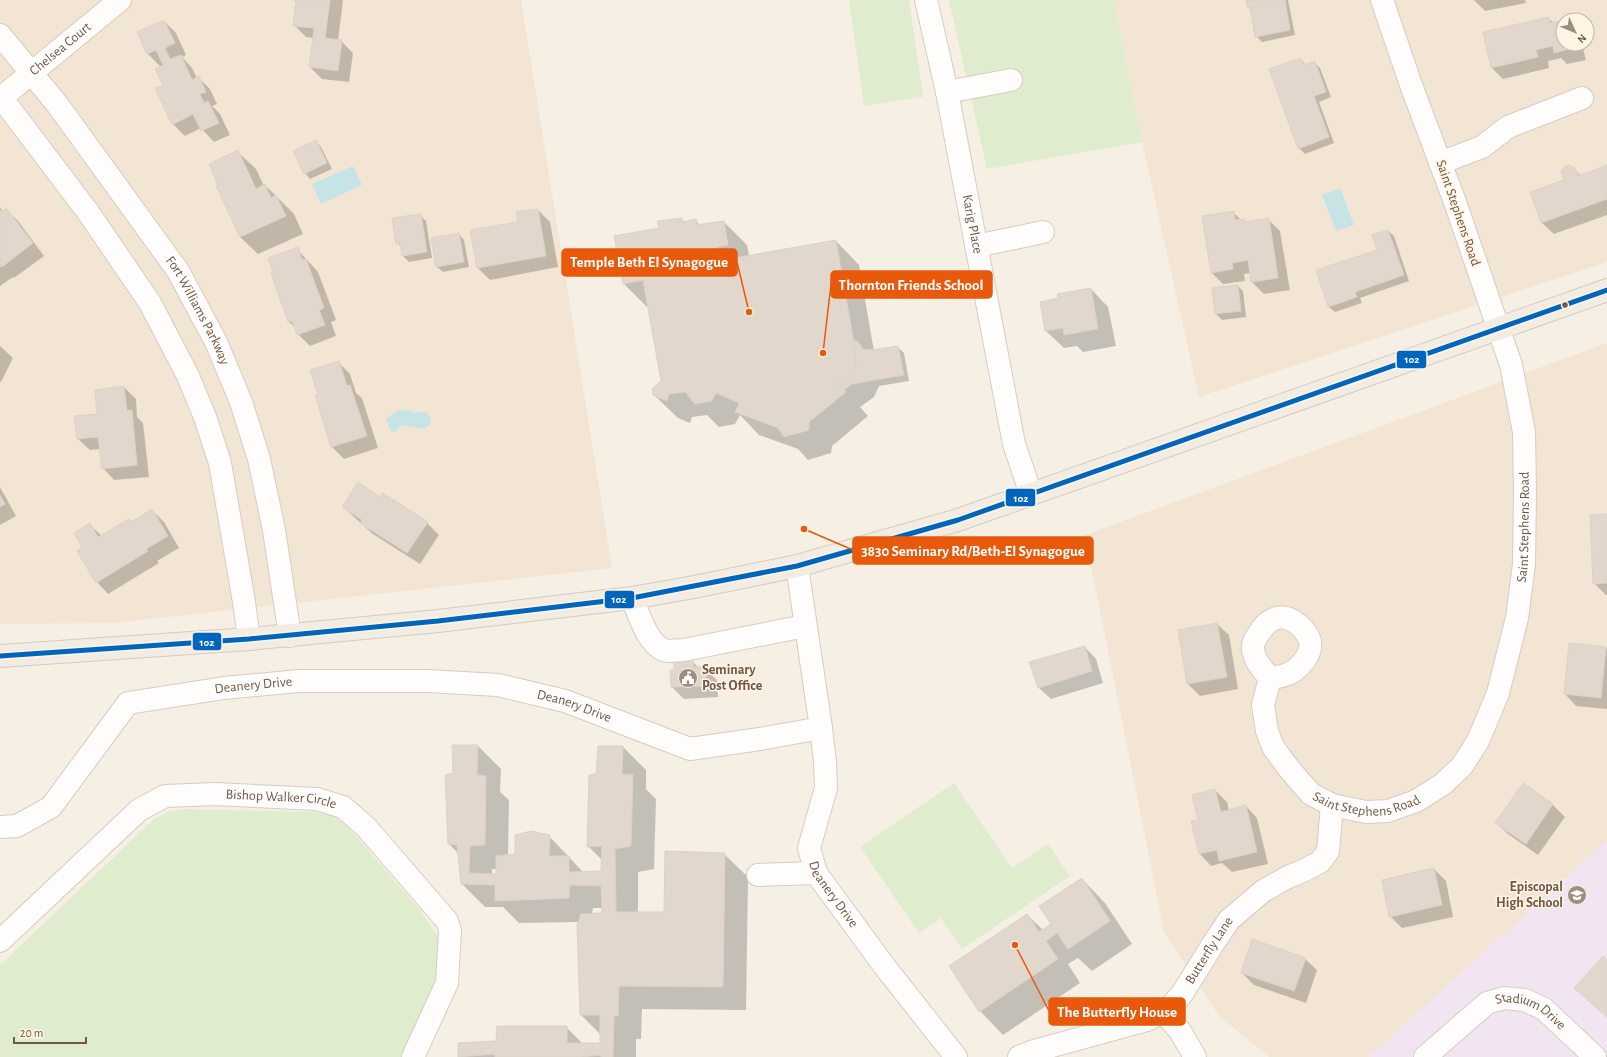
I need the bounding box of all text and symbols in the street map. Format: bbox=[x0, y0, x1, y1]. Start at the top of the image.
north arrow bbox=[1555, 12, 1595, 52]
street label: Chelsea Court bbox=[27, 20, 94, 78]
text: N bbox=[1575, 32, 1588, 45]
street label: Saint Stephens Road bbox=[1433, 158, 1483, 268]
street label: Karig Place bbox=[960, 193, 985, 255]
callout: Temple Beth El Synagogue bbox=[562, 249, 737, 276]
street label: Fort Williams Parkway bbox=[163, 254, 232, 367]
text: Temple Beth El Synagogue bbox=[570, 255, 728, 270]
callout: Thornton Friends School bbox=[831, 271, 992, 298]
text: Thornton Friends School bbox=[839, 278, 983, 293]
unlabelled marker bbox=[1560, 300, 1570, 310]
line badge: 102 bbox=[1396, 350, 1427, 369]
text: 102 bbox=[1405, 354, 1419, 365]
street label: Saint Stephens Road bbox=[1515, 472, 1532, 583]
line badge: 102 bbox=[1005, 488, 1036, 507]
text: 102 bbox=[1014, 493, 1028, 504]
callout: 3830 Seminary Rd/Beth-El Synagogue bbox=[853, 537, 1093, 564]
text: 3830 Seminary Rd/Beth-El Synagogue bbox=[861, 544, 1085, 559]
line badge: 102 bbox=[604, 590, 635, 609]
text: 102 bbox=[612, 594, 626, 605]
line badge: 102 bbox=[192, 632, 222, 651]
text: 102 bbox=[200, 637, 214, 648]
place label: Seminary Post Office bbox=[702, 663, 763, 693]
public building icon: Seminary Post Office bbox=[677, 667, 699, 689]
street label: Deanery Drive bbox=[214, 675, 293, 696]
street label: Deanery Drive bbox=[535, 688, 613, 725]
street label: Bishop Walker Circle bbox=[225, 788, 338, 812]
street label: Saint Stephens Road bbox=[1310, 789, 1423, 819]
street label: Deanery Drive bbox=[806, 860, 861, 930]
place label: Episcopal High School bbox=[1496, 880, 1563, 910]
school or university icon: Episcopal High School bbox=[1566, 884, 1588, 906]
street label: Butterfly Lane bbox=[1183, 914, 1236, 987]
street label: Stadium Drive bbox=[1494, 991, 1568, 1033]
callout: The Butterfly House bbox=[1049, 998, 1185, 1025]
text: The Butterfly House bbox=[1057, 1005, 1177, 1020]
scale bar bbox=[14, 1019, 86, 1045]
text: 20 m bbox=[20, 1027, 43, 1039]

